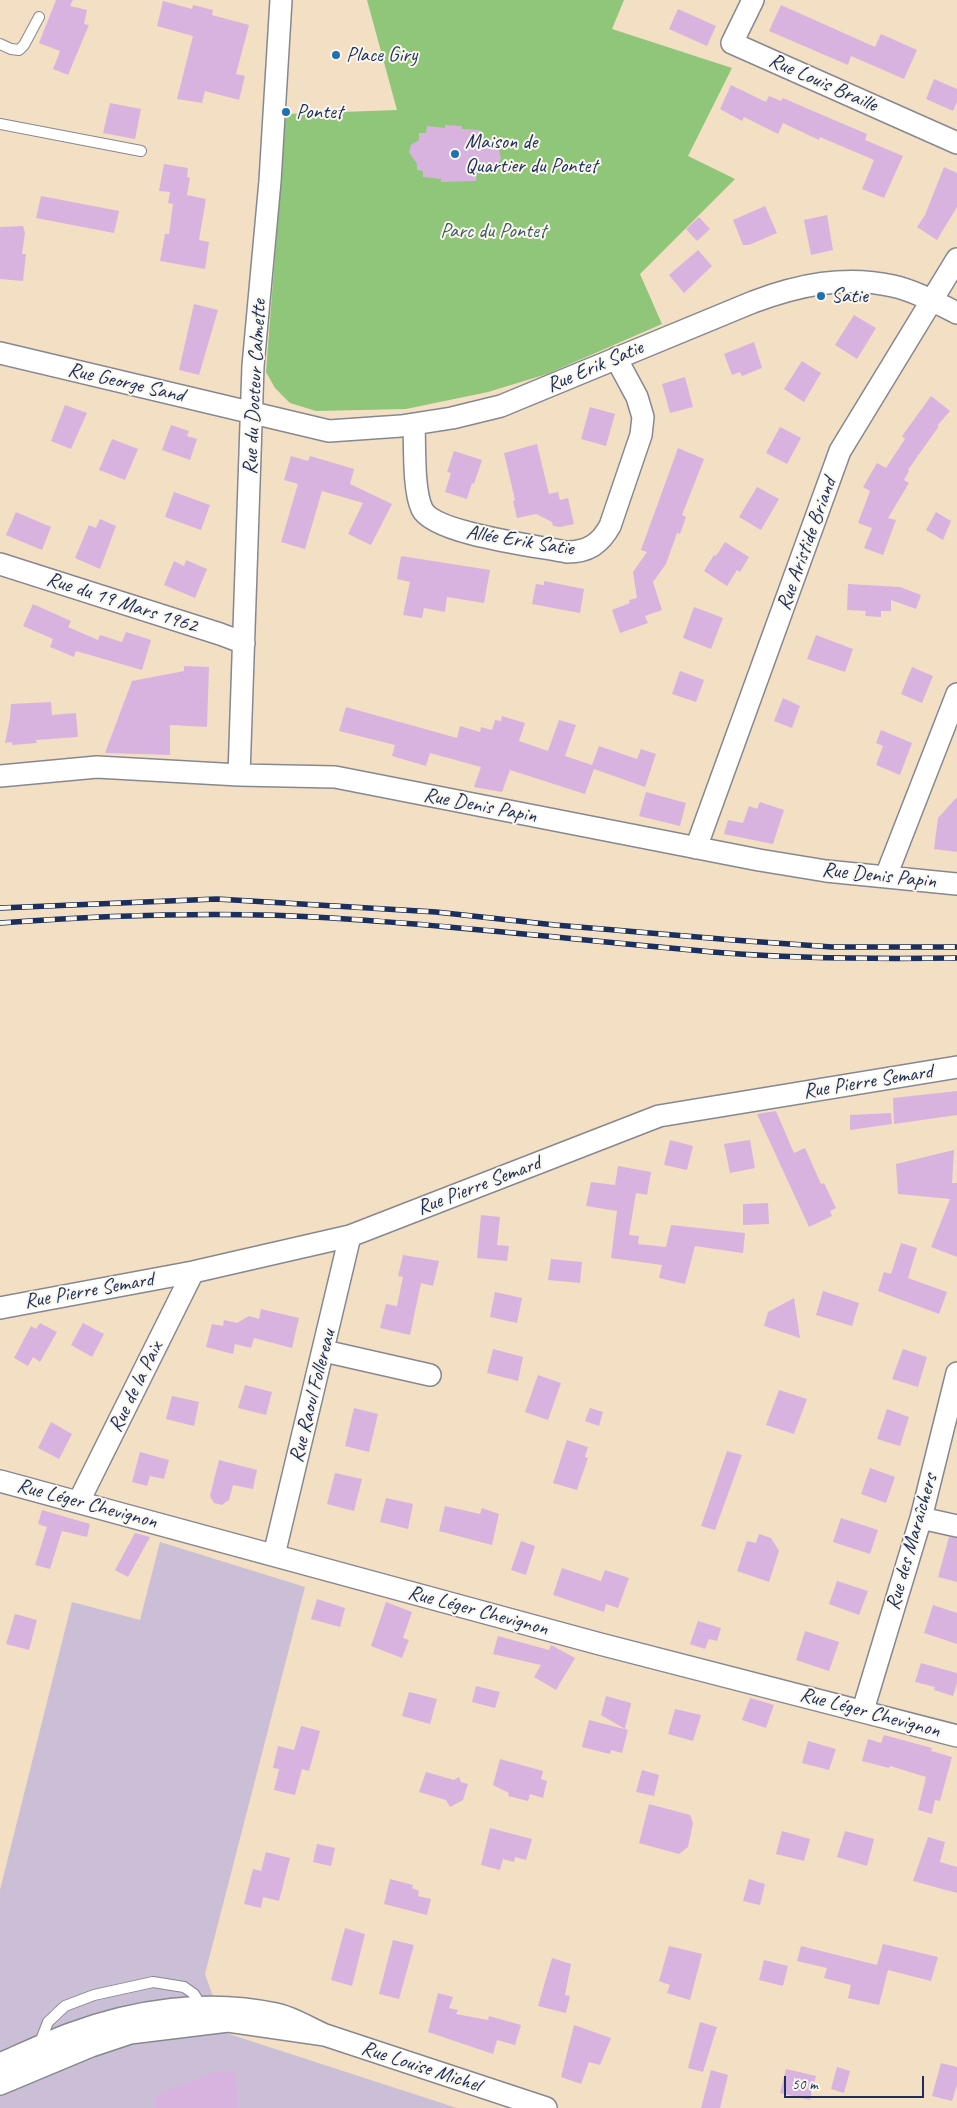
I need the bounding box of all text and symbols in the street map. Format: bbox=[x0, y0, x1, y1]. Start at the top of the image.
place label: Place Giry bbox=[346, 42, 417, 68]
street label: Rue Louis Braille bbox=[765, 48, 881, 118]
marker: Place Giry bbox=[330, 49, 342, 61]
place label: Pontet bbox=[296, 99, 343, 125]
marker: Pontet bbox=[280, 106, 292, 118]
place label: Maison de Quartier du Pontet bbox=[465, 129, 597, 179]
marker: Maison de Quartier du Pontet bbox=[449, 148, 461, 160]
park label: Parc du Pontet bbox=[440, 218, 546, 244]
place label: Satie bbox=[831, 283, 868, 309]
marker: Satie bbox=[815, 290, 827, 302]
street label: Rue du Docteur Calmette bbox=[238, 299, 272, 475]
street label: Rue Erik Satie bbox=[543, 335, 647, 399]
street label: Rue George Sand bbox=[65, 357, 187, 409]
street label: Rue Aristide Briand bbox=[771, 474, 843, 614]
street label: Allée Erik Satie bbox=[464, 520, 576, 562]
street label: Rue du 19 Mars 1962 bbox=[43, 567, 201, 639]
street label: Rue Denis Papin bbox=[421, 783, 539, 829]
street label: Rue Denis Papin bbox=[821, 857, 937, 895]
street label: Rue Pierre Semard bbox=[802, 1059, 934, 1105]
street label: Rue Pierre Semard bbox=[413, 1151, 545, 1221]
street label: Rue Pierre Semard bbox=[22, 1267, 156, 1315]
street label: Rue Raoul Follereau bbox=[284, 1327, 342, 1465]
street label: Rue de la Paix bbox=[103, 1338, 169, 1436]
street label: Rue des Maraîchers bbox=[881, 1471, 943, 1613]
street label: Rue Léger Chevignon bbox=[14, 1473, 160, 1535]
street label: Rue Léger Chevignon bbox=[405, 1580, 551, 1642]
street label: Rue Léger Chevignon bbox=[797, 1682, 943, 1744]
street label: Rue Louise Michel bbox=[358, 2036, 484, 2098]
scale bar bbox=[787, 2066, 927, 2098]
text: 50 m bbox=[792, 2075, 818, 2094]

